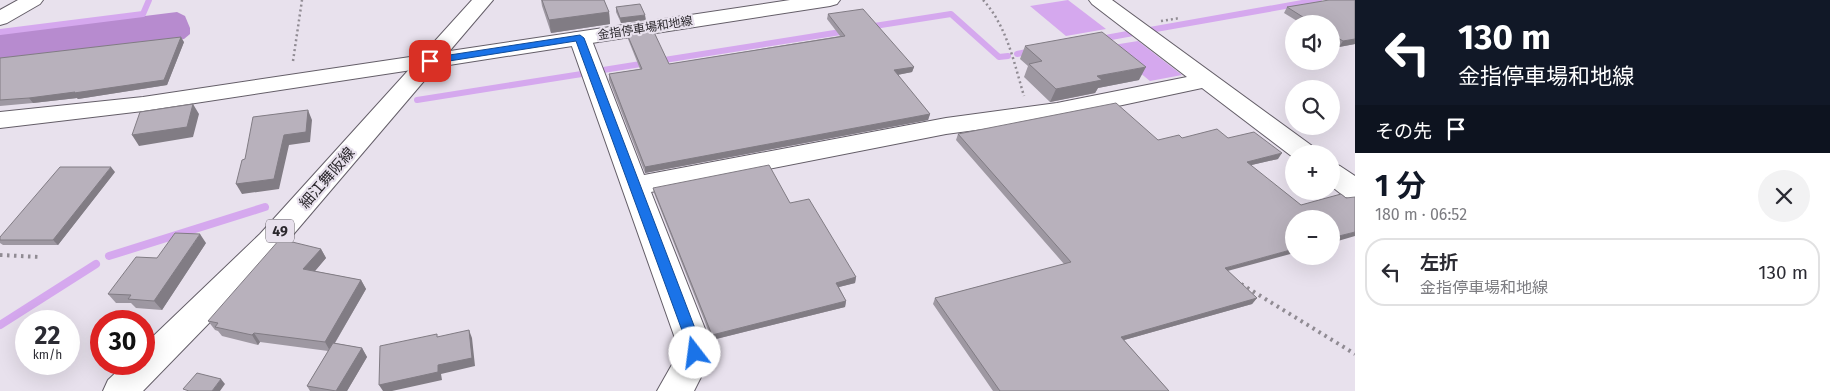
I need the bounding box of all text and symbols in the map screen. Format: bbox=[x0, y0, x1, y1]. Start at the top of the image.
street label: 金指停車場和地線 bbox=[596, 14, 694, 42]
map controls bbox=[1285, 15, 1340, 265]
button: sound bbox=[1285, 15, 1340, 70]
text: 130 m bbox=[1458, 16, 1551, 58]
icon: left bbox=[1375, 20, 1440, 85]
pin bbox=[409, 40, 451, 82]
icon: arrive bbox=[416, 47, 444, 75]
text: 金指停車場和地線 bbox=[1458, 63, 1634, 90]
button: search bbox=[1285, 80, 1340, 135]
icon: arrive bbox=[1442, 115, 1470, 143]
text: その先 bbox=[1375, 120, 1432, 143]
street label: 細江舞阪線 bbox=[296, 144, 358, 212]
button: + bbox=[1285, 145, 1340, 200]
text: 1 分 bbox=[1375, 168, 1426, 204]
button: close bbox=[1758, 170, 1810, 222]
text: 180 m · 06:52 bbox=[1375, 205, 1467, 224]
button: − bbox=[1285, 210, 1340, 265]
road number: 49 bbox=[266, 220, 294, 242]
text: 左折 bbox=[1420, 251, 1458, 274]
icon: left bbox=[1377, 258, 1405, 286]
text: 130 m bbox=[1758, 261, 1808, 284]
text: 金指停車場和地線 bbox=[1420, 278, 1548, 297]
speed limit sign: 30 bbox=[90, 310, 155, 375]
text: 22 bbox=[35, 321, 60, 351]
position arrow bbox=[668, 326, 720, 378]
text: km/h bbox=[33, 348, 62, 362]

